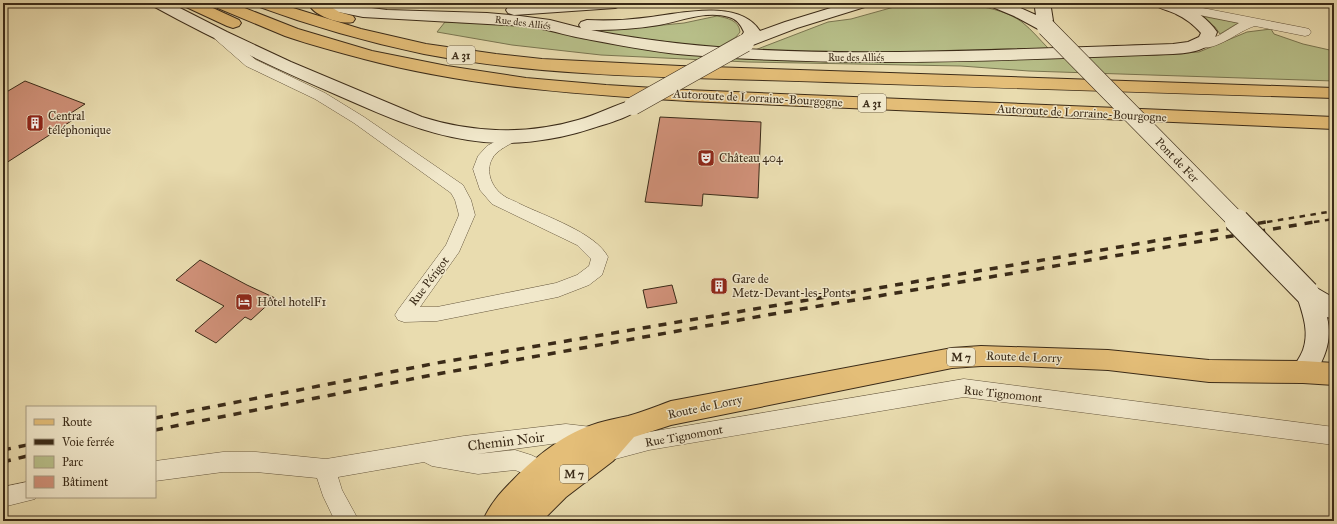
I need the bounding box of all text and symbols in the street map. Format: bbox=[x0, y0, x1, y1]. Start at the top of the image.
street label: Rue des Alliés bbox=[494, 14, 552, 32]
road number: A 31 bbox=[447, 46, 475, 64]
street label: Rue des Alliés bbox=[828, 52, 884, 64]
street label: Autoroute de Lorraine-Bourgogne bbox=[672, 87, 843, 110]
road number: A 31 bbox=[858, 94, 886, 112]
street label: Autoroute de Lorraine-Bourgogne bbox=[996, 102, 1167, 125]
place label: Central téléphonique bbox=[48, 109, 111, 138]
building icon: Central téléphonique bbox=[25, 113, 45, 133]
street label: Pont de Fer bbox=[1152, 135, 1202, 186]
theatre icon: Château 404 bbox=[696, 148, 716, 168]
place label: Château 404 bbox=[719, 151, 783, 165]
street label: Rue Périgot bbox=[406, 253, 453, 309]
place label: Gare de Metz-Devant-les-Ponts bbox=[732, 272, 850, 300]
building icon: Gare de Metz-Devant-les-Ponts bbox=[709, 276, 729, 296]
hotel icon: Hôtel hotelF1 bbox=[234, 292, 254, 312]
place label: Hôtel hotelF1 bbox=[257, 295, 327, 309]
road number: M 7 bbox=[947, 348, 975, 366]
street label: Route de Lorry bbox=[986, 349, 1063, 365]
street label: Rue Tignomont bbox=[963, 383, 1044, 406]
street label: Route de Lorry bbox=[666, 392, 744, 422]
legend bbox=[26, 406, 156, 498]
text: Route bbox=[62, 415, 92, 429]
street label: Rue Tignomont bbox=[644, 422, 725, 451]
street label: Chemin Noir bbox=[467, 428, 546, 455]
text: Voie ferrée bbox=[61, 435, 114, 449]
text: Parc bbox=[62, 455, 83, 469]
road number: M 7 bbox=[560, 465, 588, 483]
text: Bâtiment bbox=[62, 475, 109, 489]

